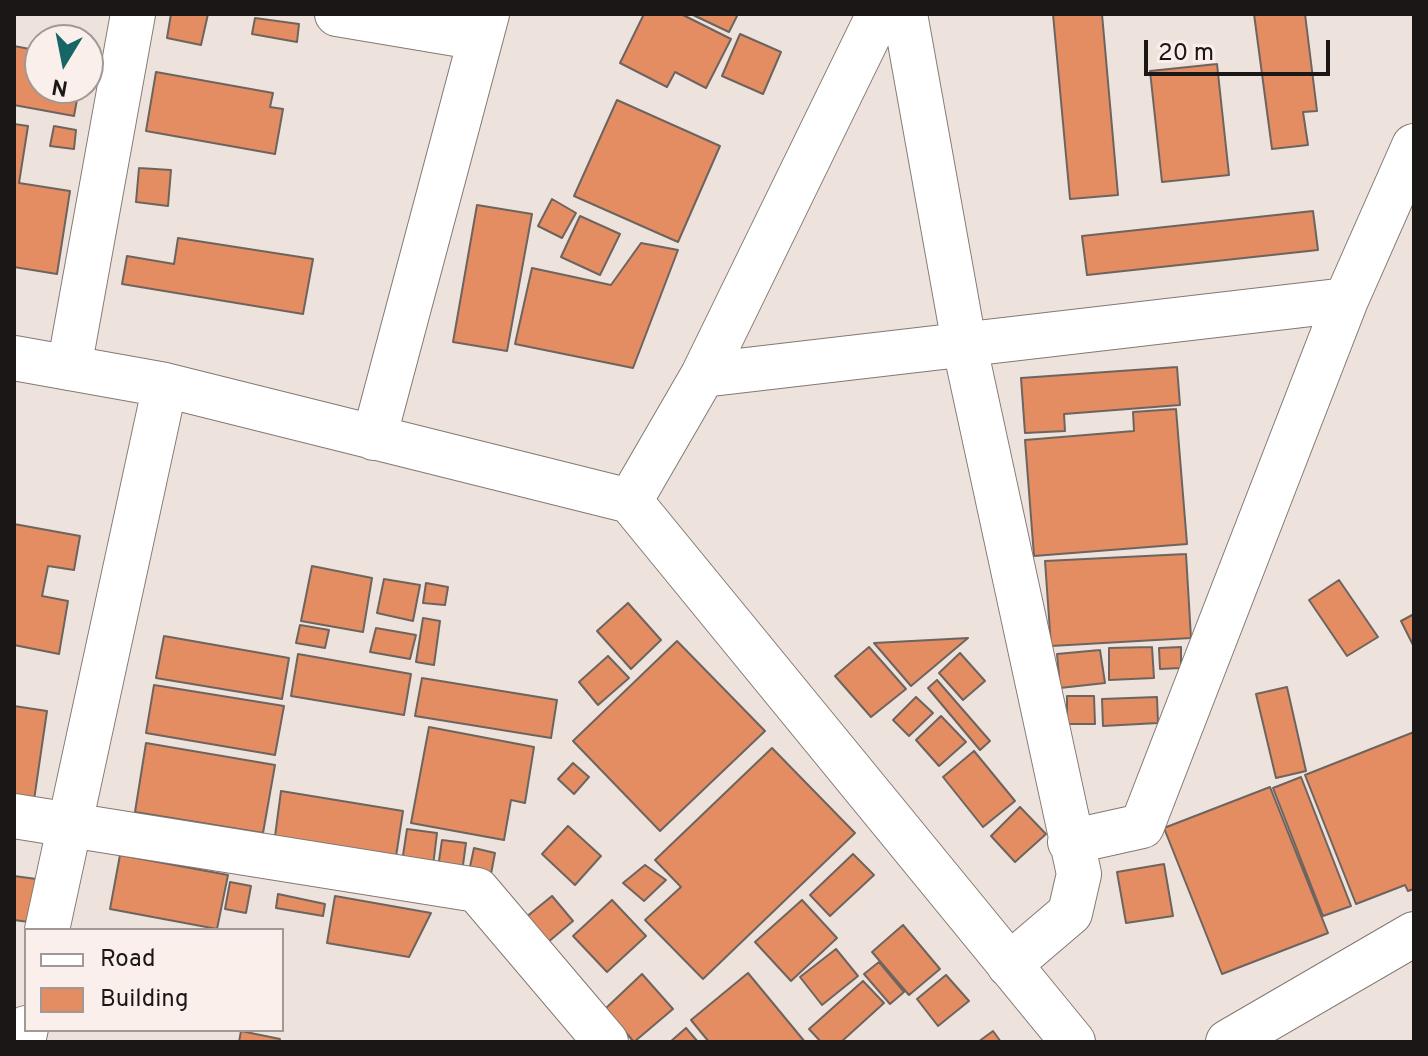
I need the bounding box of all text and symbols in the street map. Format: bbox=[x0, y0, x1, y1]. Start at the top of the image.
north arrow bbox=[24, 24, 104, 104]
scale bar bbox=[1148, 24, 1334, 74]
text: 20 m bbox=[1158, 39, 1214, 69]
text: N bbox=[50, 71, 70, 101]
legend bbox=[24, 928, 284, 1032]
text: Road bbox=[100, 945, 156, 975]
text: Building bbox=[100, 985, 189, 1015]

